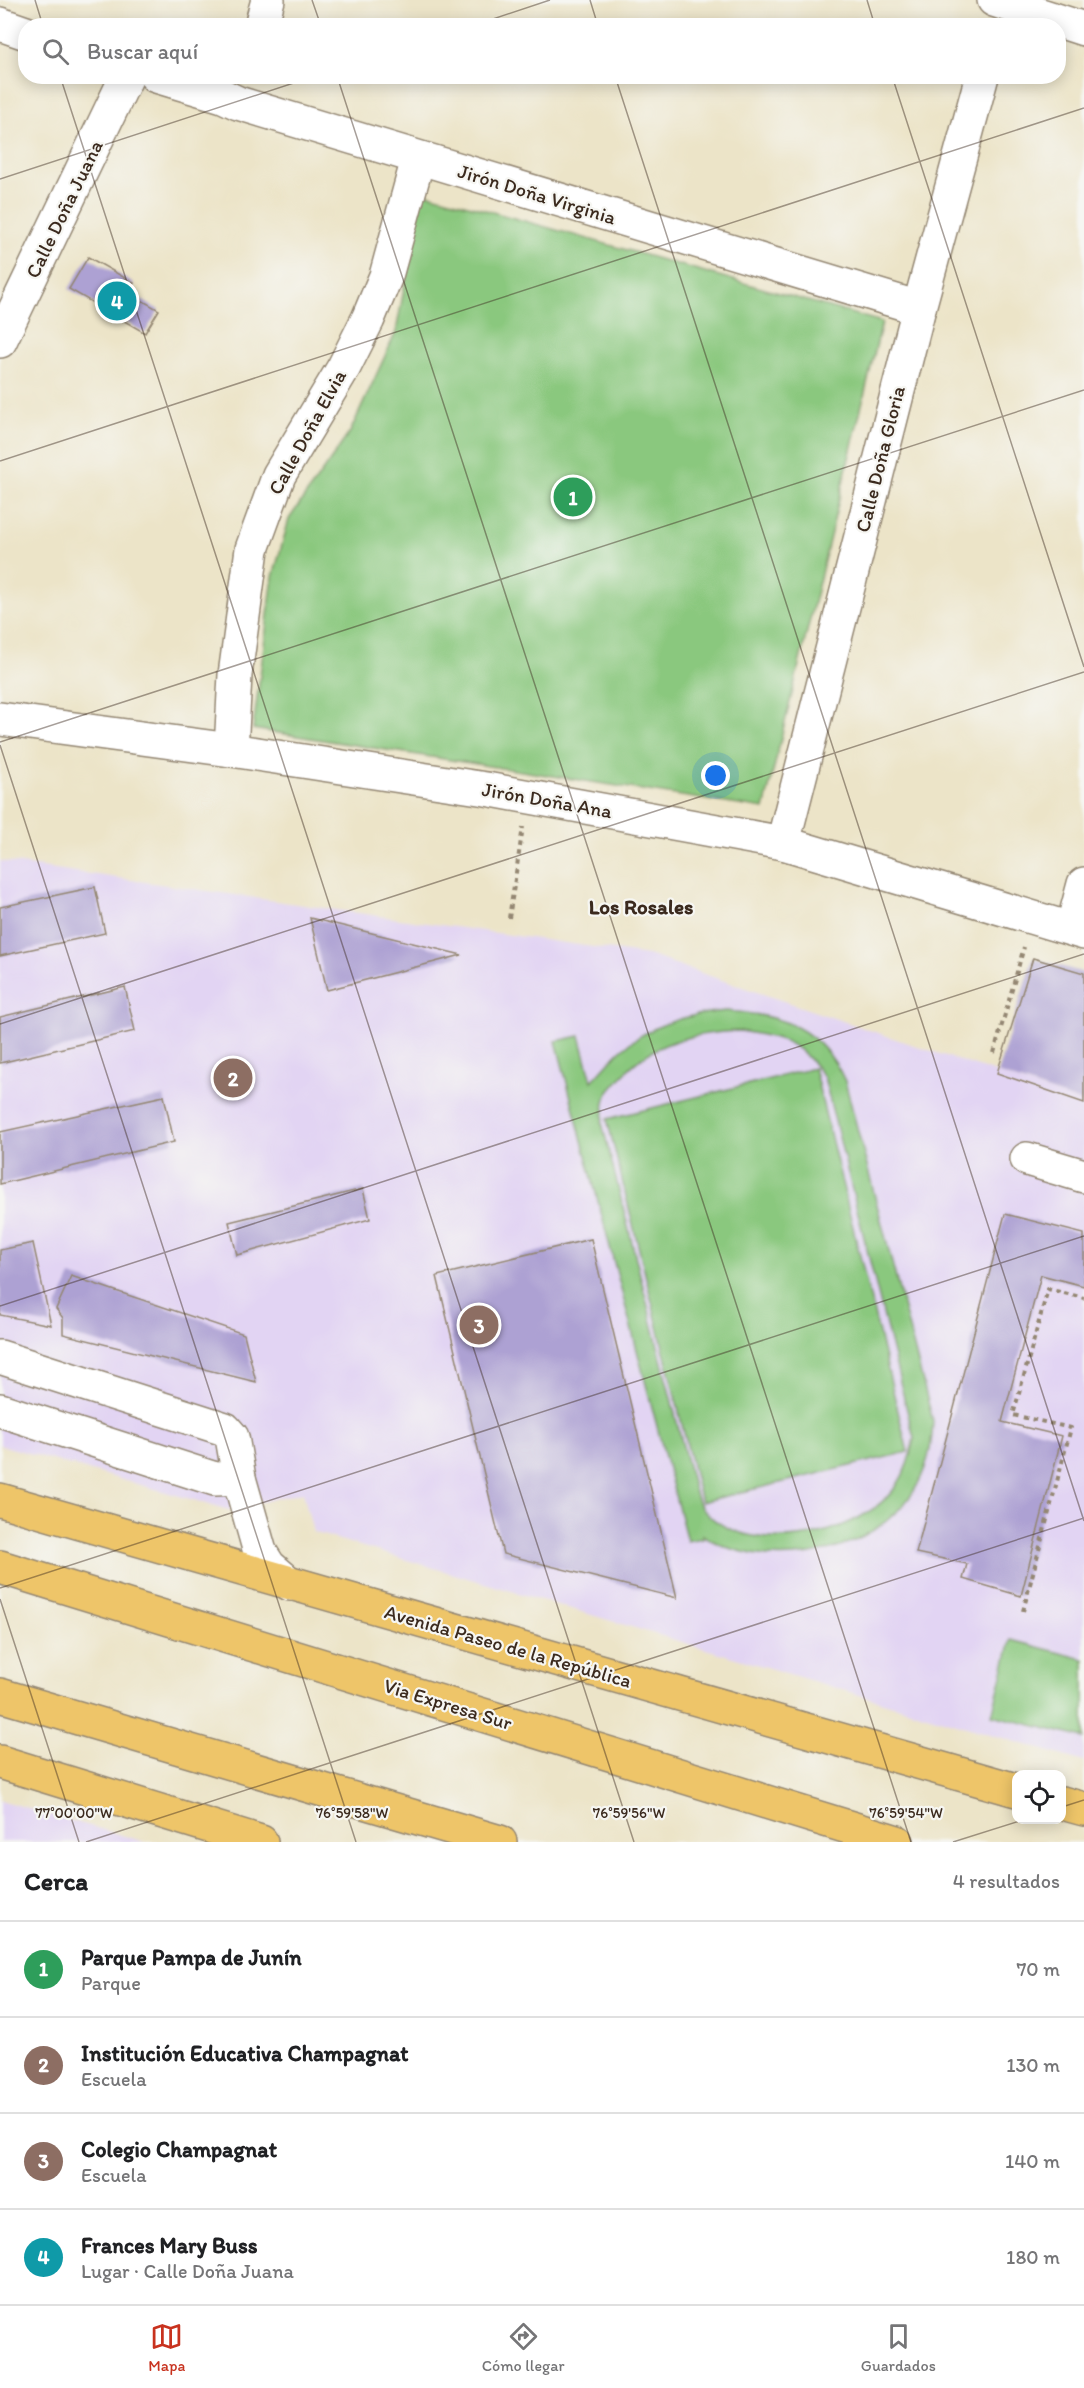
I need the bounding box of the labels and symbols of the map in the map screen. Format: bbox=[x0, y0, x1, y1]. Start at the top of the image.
street label: Calle Doña Juana bbox=[20, 136, 108, 282]
street label: Jirón Doña Virginia bbox=[455, 159, 620, 230]
pin: 4 bbox=[98, 278, 136, 324]
street label: Calle Doña Elvia bbox=[263, 365, 352, 499]
street label: Calle Doña Gloria bbox=[850, 383, 910, 535]
pin: 1 bbox=[554, 474, 592, 520]
your location bbox=[701, 761, 730, 790]
street label: Jirón Doña Ana bbox=[480, 777, 615, 823]
district label: Los Rosales bbox=[589, 894, 693, 919]
pin: 2 bbox=[214, 1056, 252, 1100]
pin: 3 bbox=[460, 1302, 498, 1348]
street label: Avenida Paseo de la República bbox=[382, 1599, 634, 1693]
street label: Via Expresa Sur bbox=[381, 1673, 515, 1735]
text: 77°00'00"W bbox=[35, 1804, 113, 1822]
text: 76°59'58"W bbox=[316, 1804, 389, 1822]
text: 76°59'56"W bbox=[593, 1804, 665, 1822]
text: 76°59'54"W bbox=[869, 1804, 943, 1822]

